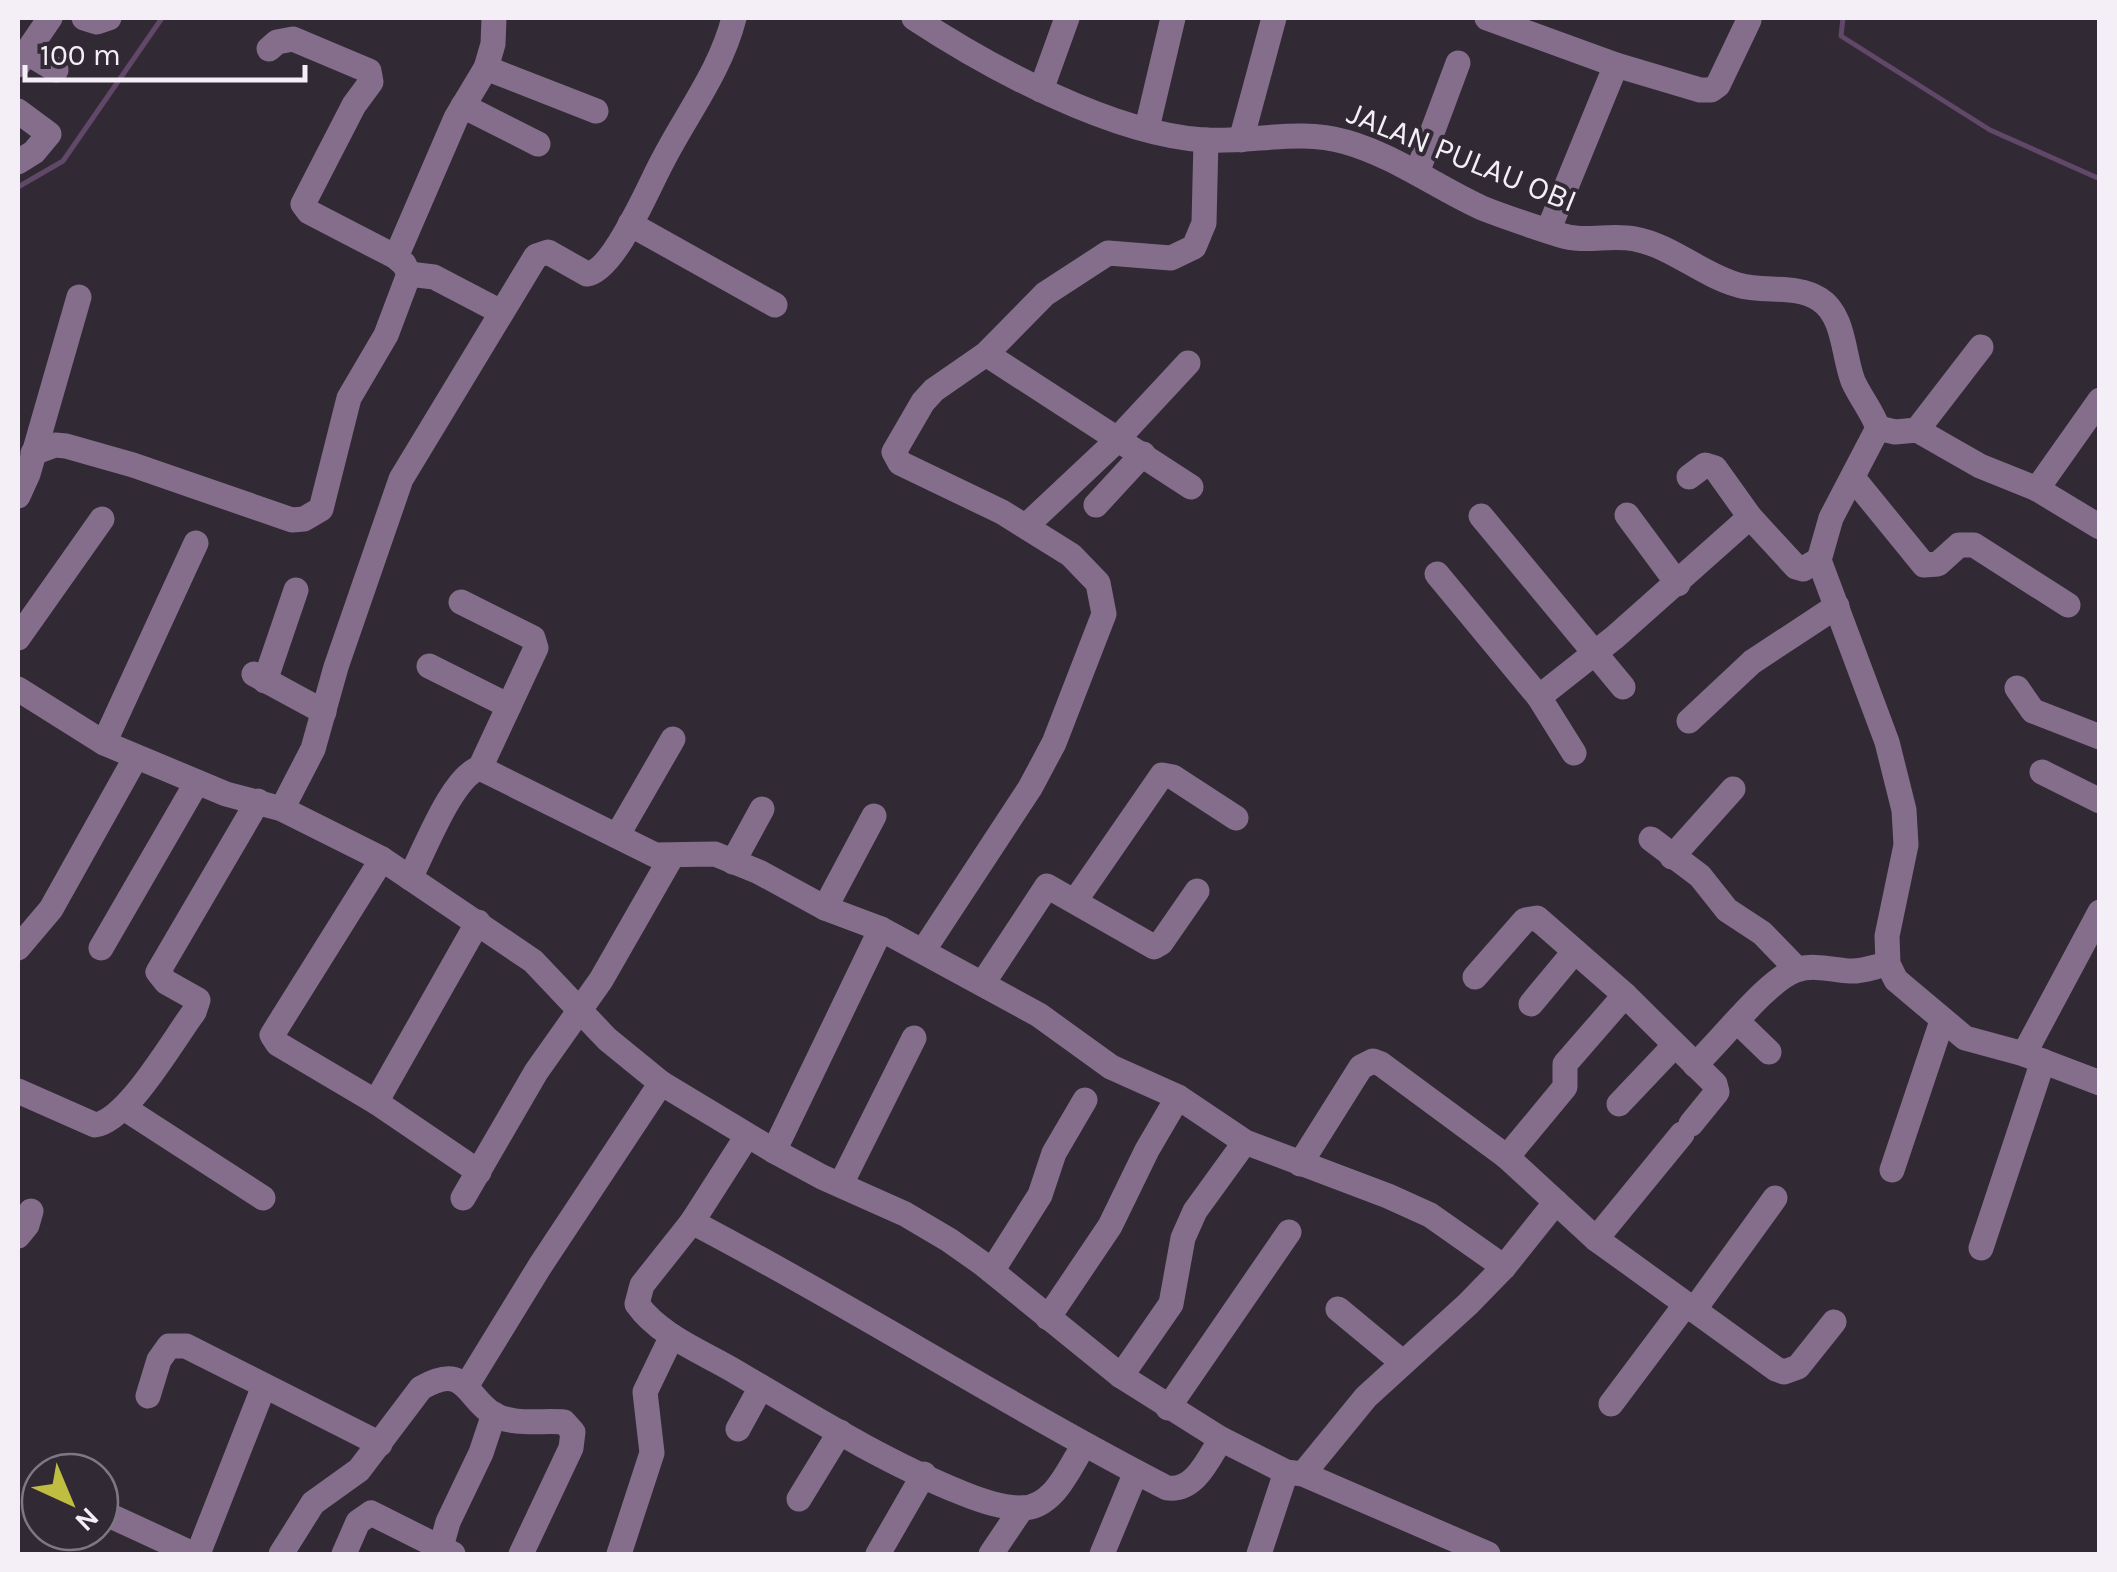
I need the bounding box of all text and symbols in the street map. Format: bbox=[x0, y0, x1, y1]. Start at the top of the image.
scale bar bbox=[25, 20, 305, 82]
text: 100 m bbox=[40, 37, 121, 73]
street label: JALAN PULAU OBI bbox=[1342, 94, 1582, 220]
north arrow bbox=[20, 1452, 120, 1552]
text: N bbox=[68, 1501, 106, 1538]

